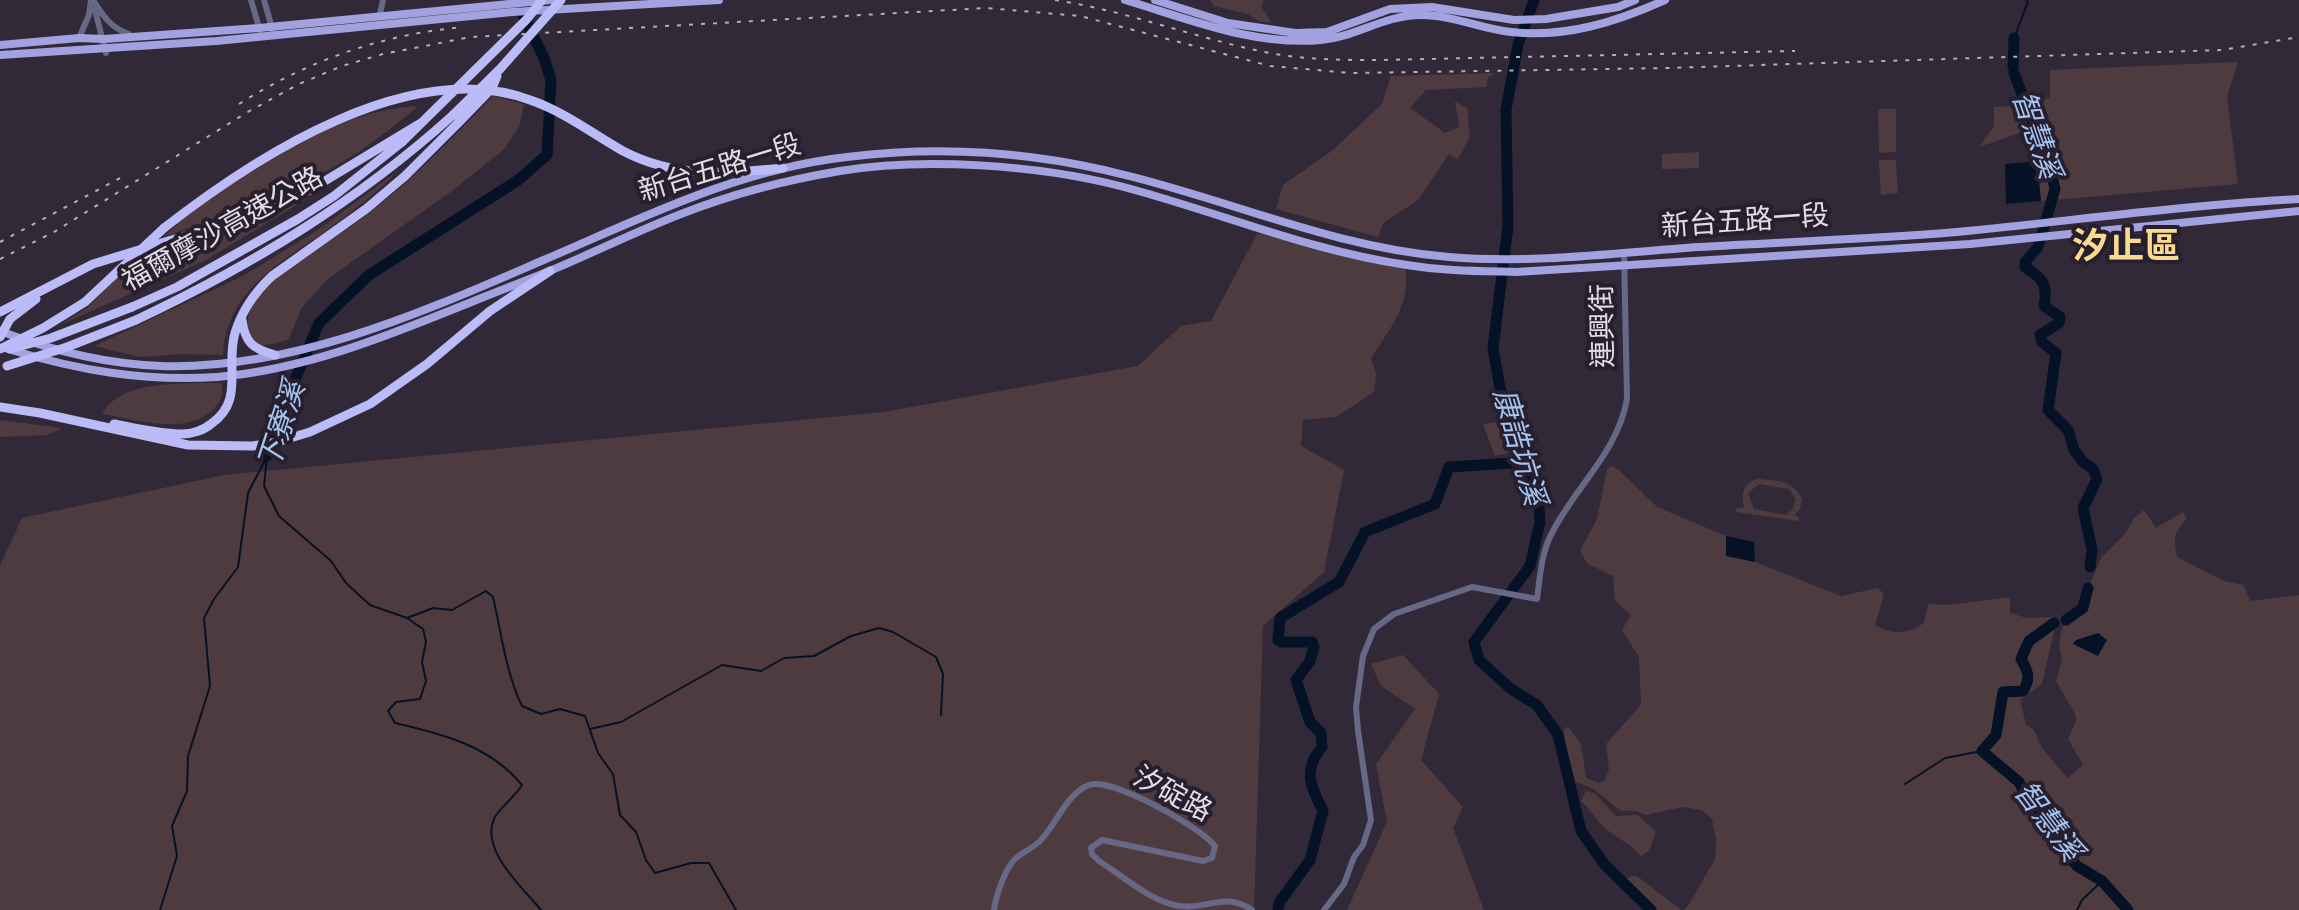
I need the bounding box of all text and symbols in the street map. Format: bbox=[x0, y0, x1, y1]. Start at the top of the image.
water label: 智慧溪 bbox=[2003, 87, 2067, 183]
street label: 新台五路一段 bbox=[635, 128, 805, 210]
street label: 福爾摩沙高速公路 bbox=[117, 161, 329, 299]
street label: 新台五路一段 bbox=[1660, 199, 1830, 245]
district label: 汐止區 bbox=[2072, 226, 2180, 270]
street label: 連興街 bbox=[1586, 284, 1622, 368]
water label: 下寮溪 bbox=[252, 378, 314, 474]
water label: 康誥坑溪 bbox=[1484, 384, 1552, 510]
street label: 汐碇路 bbox=[1127, 760, 1217, 830]
water label: 智慧溪 bbox=[2006, 775, 2088, 869]

